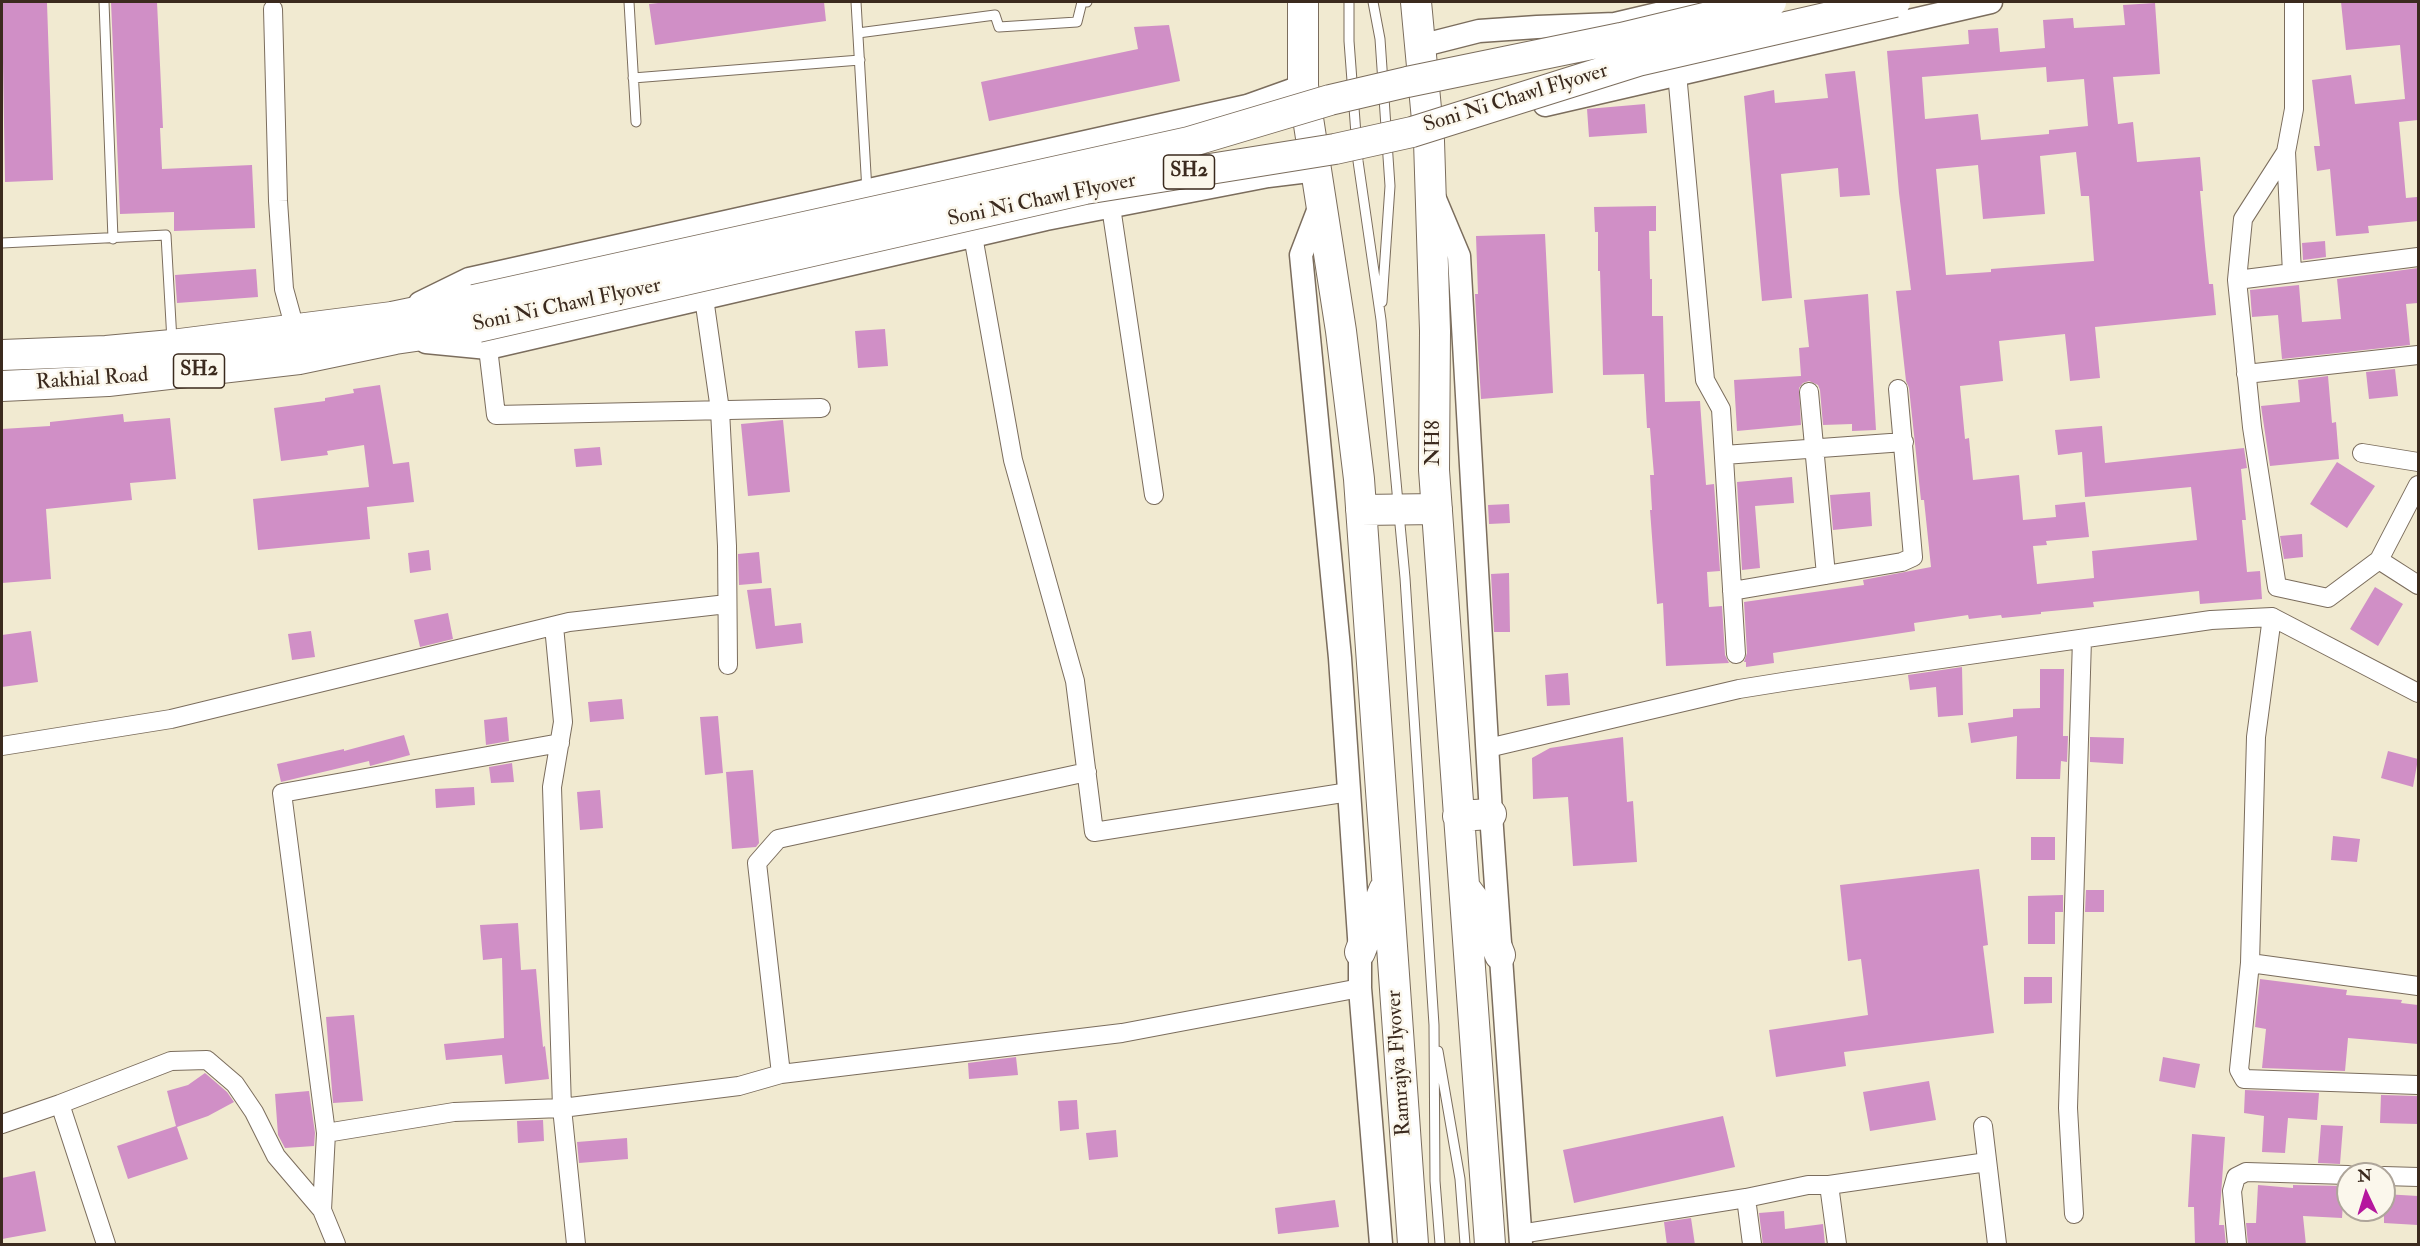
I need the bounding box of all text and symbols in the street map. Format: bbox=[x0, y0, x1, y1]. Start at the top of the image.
street label: Soni Ni Chawl Flyover bbox=[1421, 59, 1611, 139]
road number: SH2 bbox=[1164, 155, 1214, 189]
street label: Soni Ni Chawl Flyover bbox=[946, 169, 1138, 233]
street label: Soni Ni Chawl Flyover bbox=[471, 274, 663, 338]
road number: SH2 bbox=[174, 354, 224, 388]
street label: Rakhial Road bbox=[35, 364, 149, 396]
street label: NH8 bbox=[1421, 420, 1447, 466]
street label: Ramrajya Flyover bbox=[1382, 989, 1418, 1137]
north arrow bbox=[2336, 1162, 2396, 1222]
text: N bbox=[2357, 1166, 2373, 1187]

